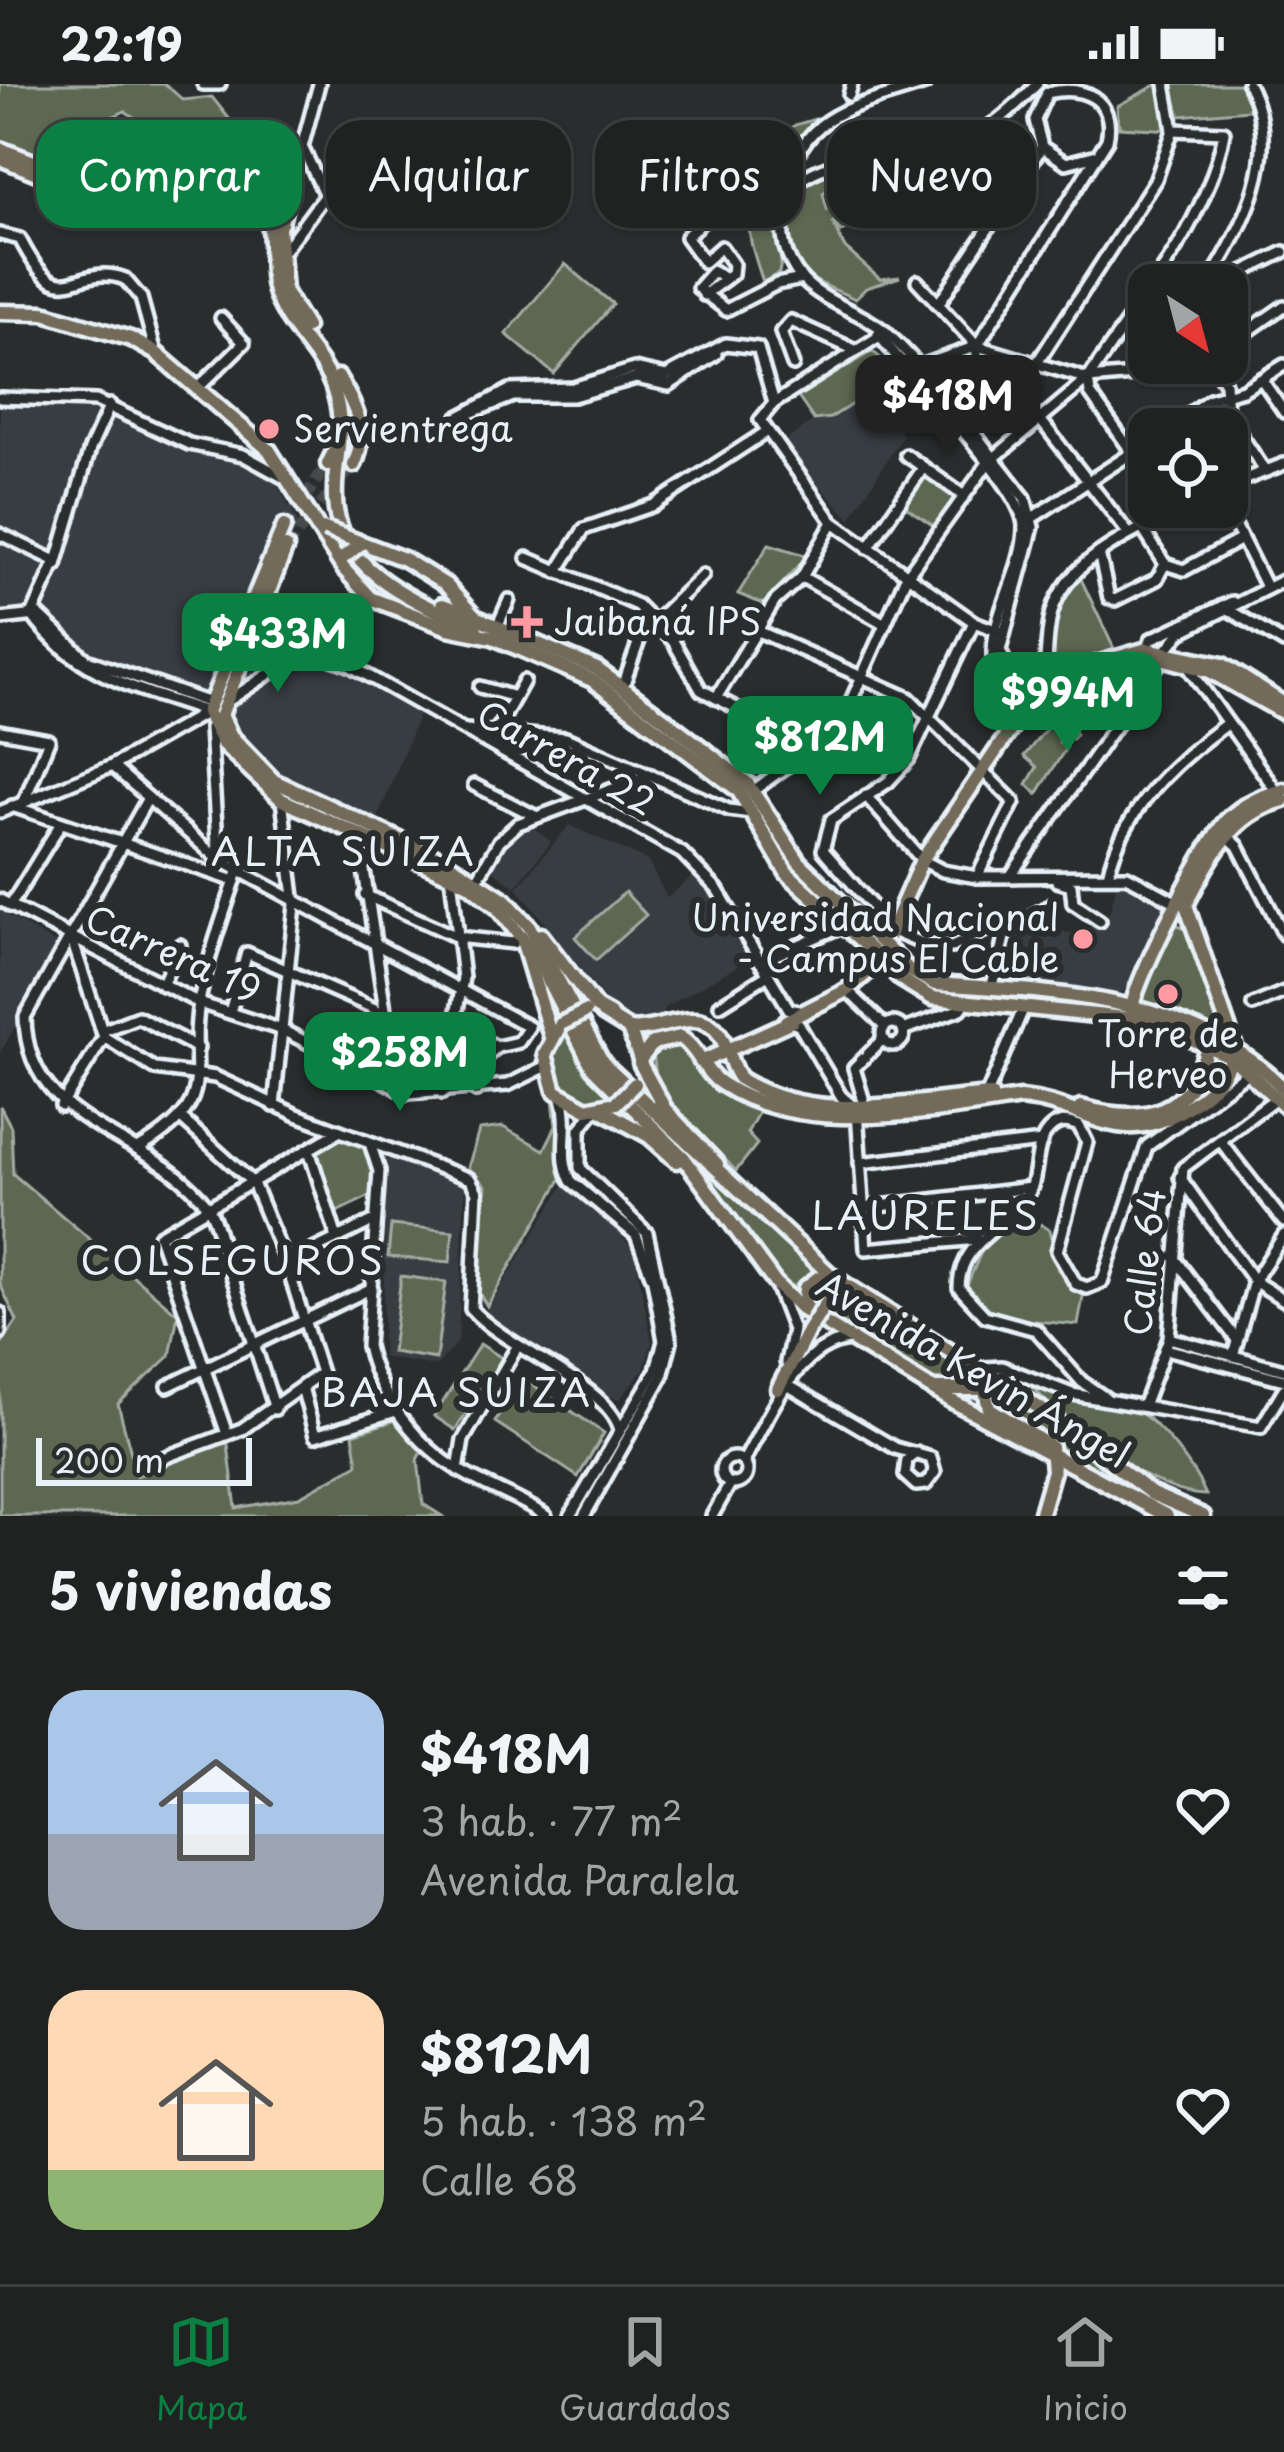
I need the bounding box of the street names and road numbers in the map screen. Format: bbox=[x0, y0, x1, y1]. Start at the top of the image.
street label: Carrera 22 bbox=[468, 685, 666, 828]
street label: Carrera 19 bbox=[77, 889, 270, 1015]
street label: Calle 64 bbox=[1108, 1185, 1178, 1338]
street label: Avenida Kevin Ángel bbox=[808, 1257, 1140, 1480]

